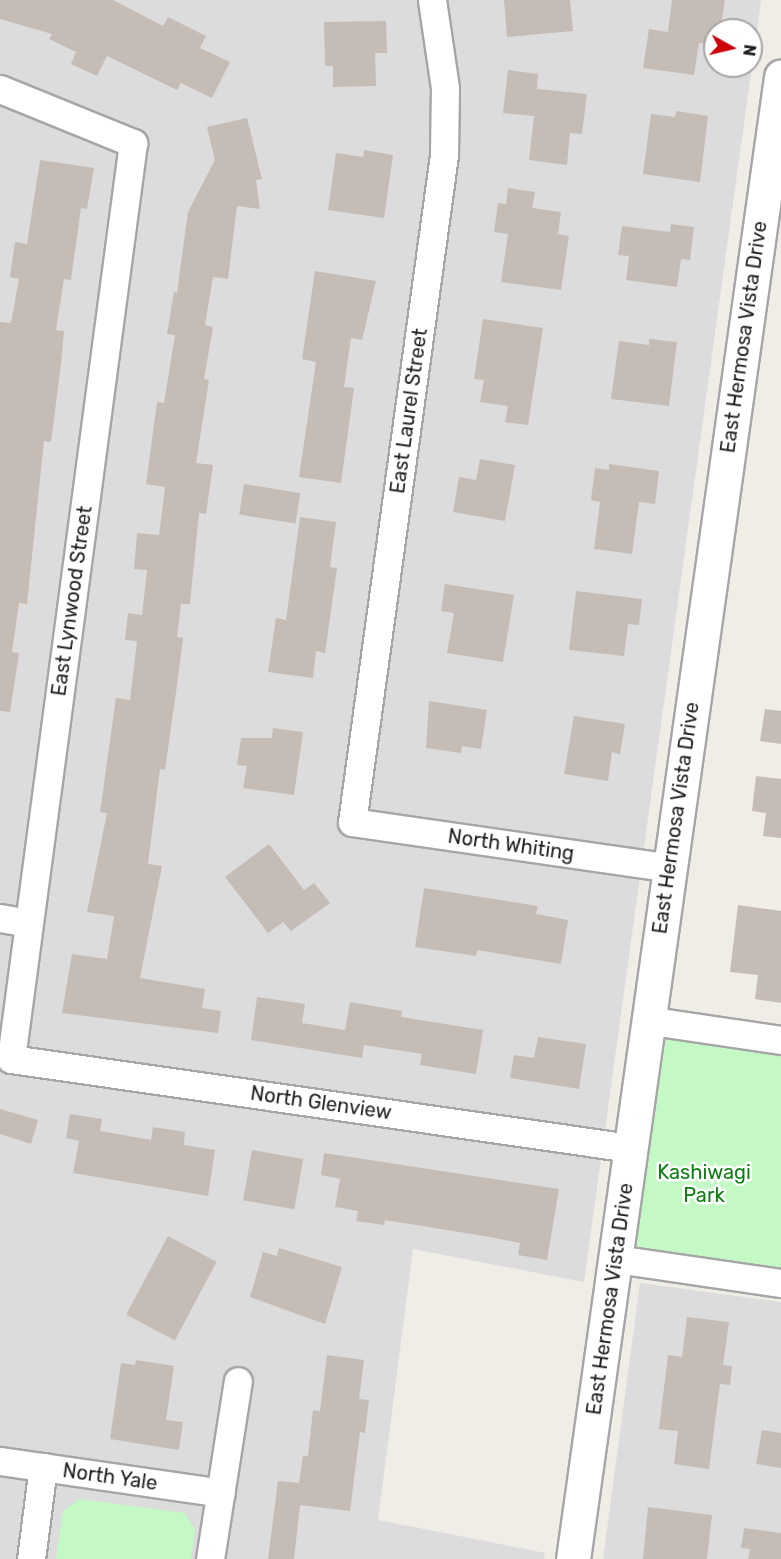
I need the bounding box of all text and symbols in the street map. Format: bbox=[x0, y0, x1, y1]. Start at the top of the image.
north arrow bbox=[703, 18, 763, 78]
text: N bbox=[739, 43, 760, 57]
street label: East Hermosa Vista Drive bbox=[716, 219, 772, 455]
street label: East Laurel Street bbox=[386, 327, 432, 495]
street label: East Lynwood Street bbox=[47, 504, 97, 698]
street label: East Hermosa Vista Drive bbox=[648, 700, 704, 936]
street label: North Whiting bbox=[446, 824, 576, 866]
street label: North Glenview bbox=[249, 1081, 393, 1125]
park label: Kashiwagi Park bbox=[657, 1160, 751, 1207]
street label: East Hermosa Vista Drive bbox=[582, 1181, 638, 1417]
street label: North Yale bbox=[61, 1458, 159, 1496]

